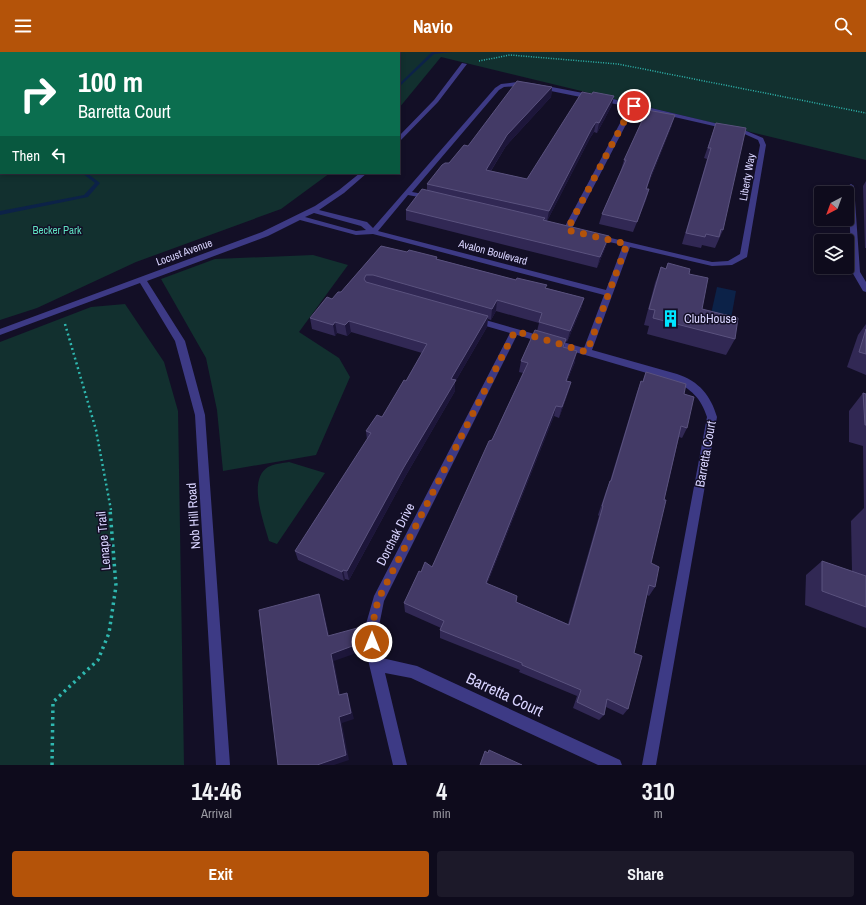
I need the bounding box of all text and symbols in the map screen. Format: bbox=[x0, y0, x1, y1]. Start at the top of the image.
text: Navio bbox=[413, 14, 453, 39]
icon: menu bbox=[12, 15, 34, 37]
icon: search bbox=[832, 15, 854, 37]
text: 100 m bbox=[78, 63, 143, 101]
icon: right bbox=[12, 68, 64, 120]
pin bbox=[617, 89, 651, 123]
icon: arrive bbox=[623, 95, 645, 117]
text: Barretta Court bbox=[78, 99, 171, 124]
icon: left bbox=[48, 144, 70, 166]
text: Then bbox=[12, 145, 40, 166]
street label: Liberty Way bbox=[736, 152, 758, 202]
north arrow bbox=[814, 186, 854, 226]
map controls bbox=[814, 186, 854, 274]
park label: Becker Park bbox=[32, 223, 82, 237]
button: layers bbox=[814, 234, 854, 274]
street label: Locust Avenue bbox=[154, 235, 214, 269]
street label: Avalon Boulevard bbox=[456, 236, 529, 268]
building icon: ClubHouse bbox=[661, 308, 681, 328]
place label: ClubHouse bbox=[684, 310, 737, 327]
street label: Barretta Court bbox=[691, 420, 720, 489]
street label: Nob Hill Road bbox=[183, 482, 204, 550]
street label: Dorchak Drive bbox=[372, 500, 419, 568]
street label: Lenape Trail bbox=[92, 511, 115, 571]
position arrow bbox=[351, 621, 393, 663]
street label: Barretta Court bbox=[463, 667, 547, 722]
text: 14:46 bbox=[191, 775, 242, 807]
text: 4 bbox=[436, 775, 447, 807]
text: 310 bbox=[642, 775, 675, 807]
text: Arrival bbox=[201, 805, 232, 822]
text: min bbox=[433, 805, 451, 822]
text: m bbox=[654, 805, 663, 822]
button: Exit bbox=[12, 851, 429, 897]
button: Share bbox=[437, 851, 854, 897]

